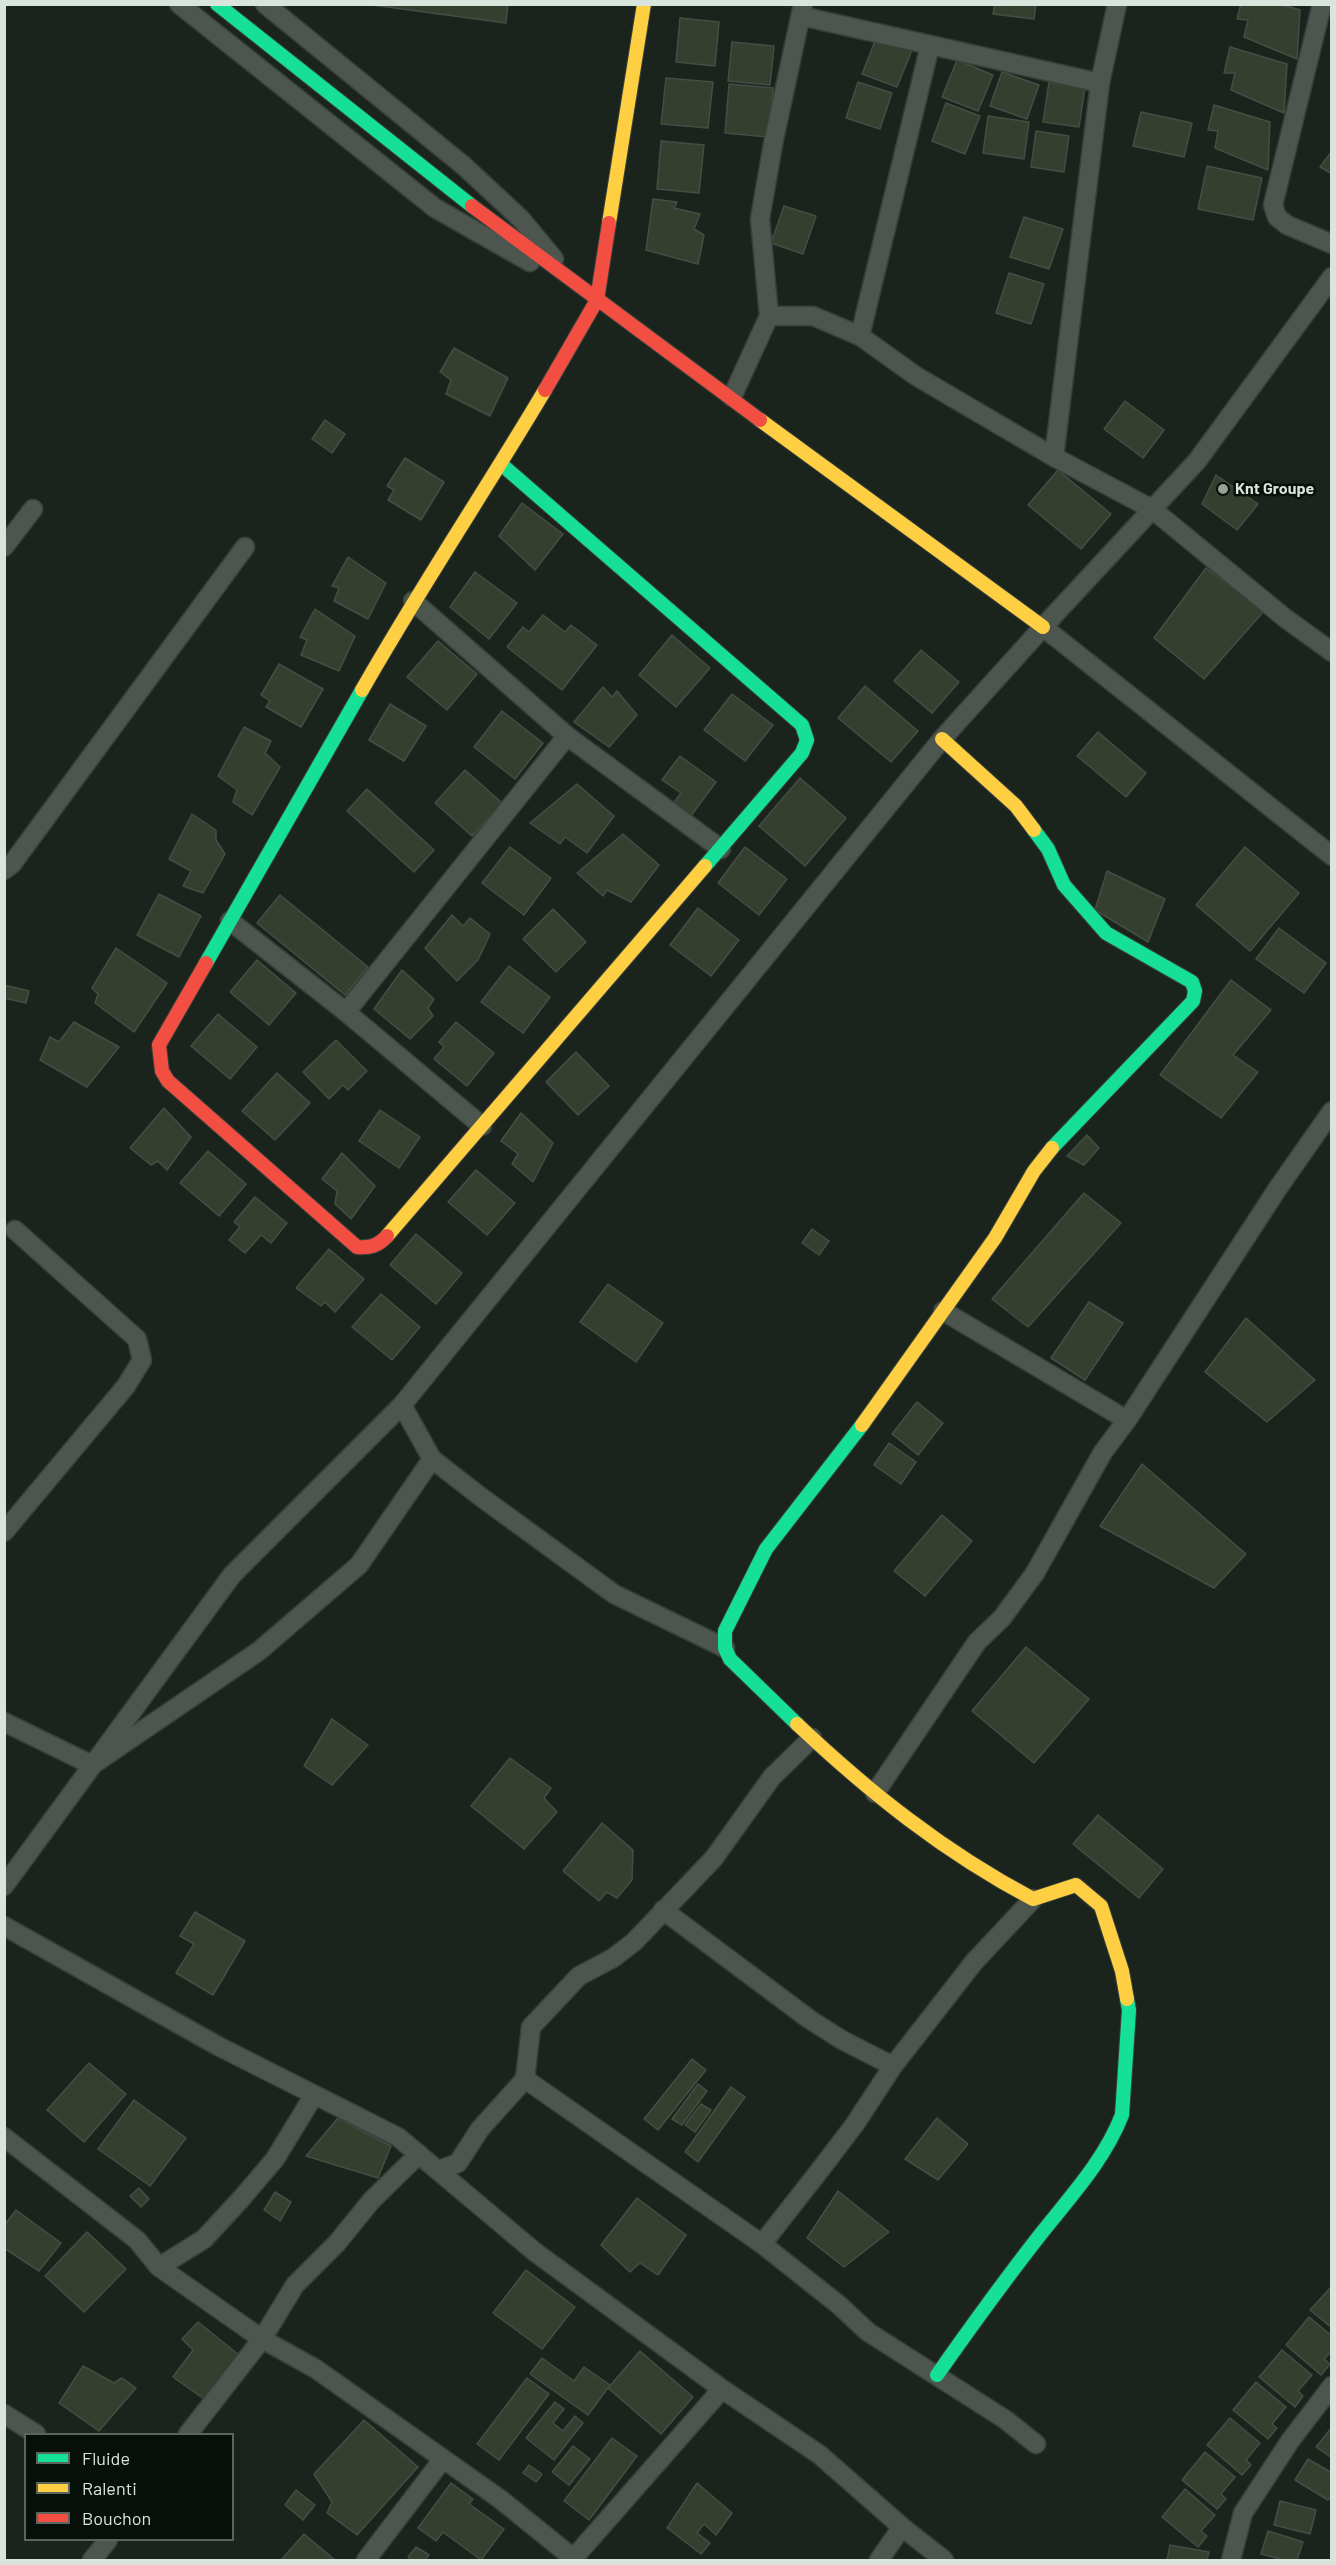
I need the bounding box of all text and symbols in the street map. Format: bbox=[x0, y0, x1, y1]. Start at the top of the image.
place label: Knt Groupe bbox=[1235, 479, 1314, 499]
marker: Knt Groupe bbox=[1216, 482, 1230, 496]
legend bbox=[24, 2433, 234, 2541]
text: Fluide bbox=[82, 2447, 130, 2469]
text: Ralenti bbox=[82, 2477, 137, 2499]
text: Bouchon bbox=[82, 2507, 151, 2529]

